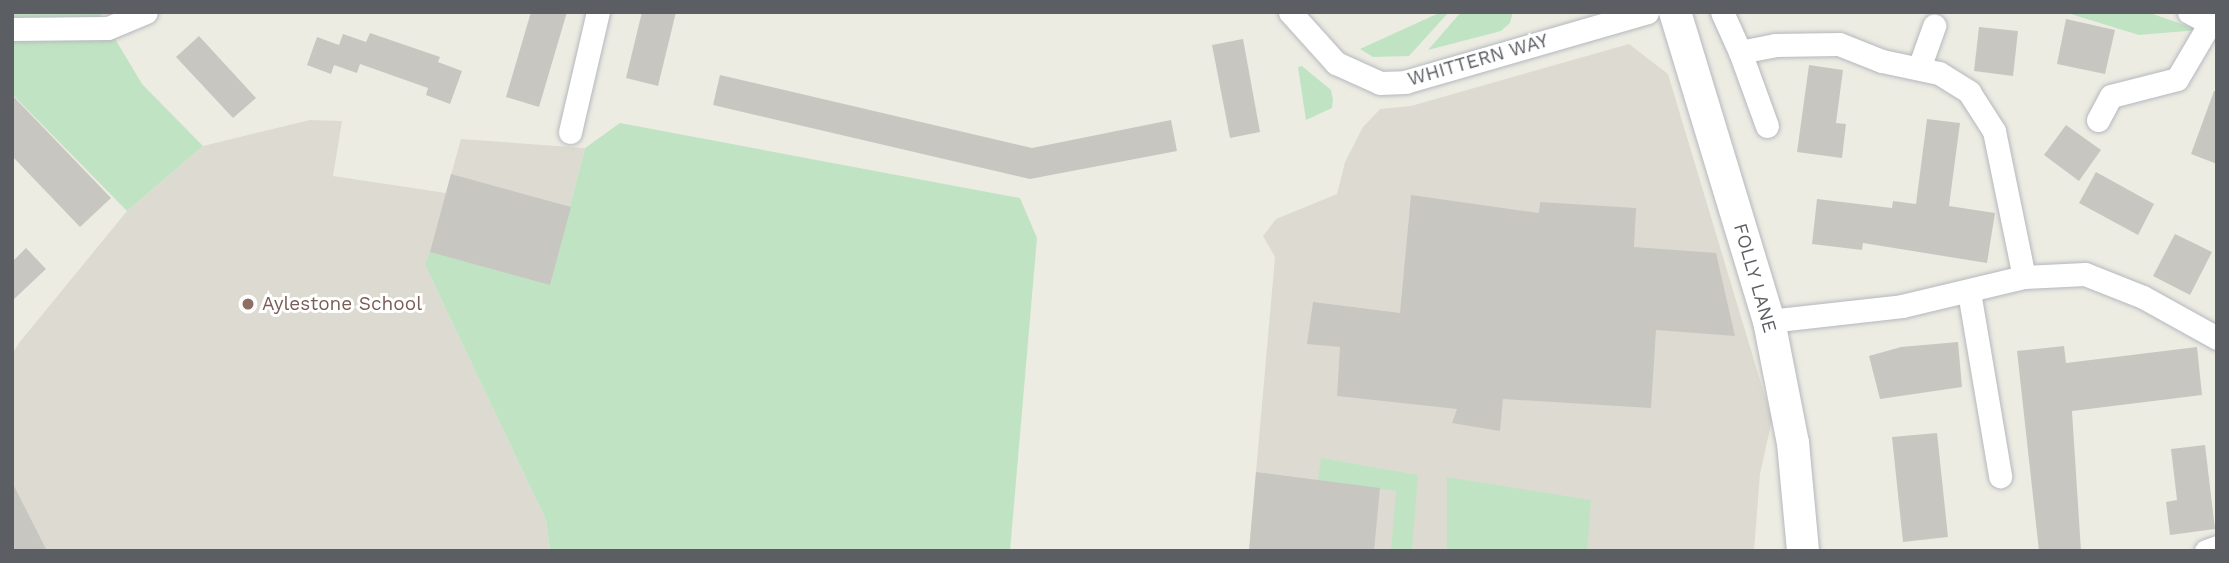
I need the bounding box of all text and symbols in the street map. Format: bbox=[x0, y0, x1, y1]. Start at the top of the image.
street label: WHITTERN WAY bbox=[1405, 29, 1551, 91]
street label: FOLLY LANE bbox=[1728, 220, 1782, 336]
place label: Aylestone School bbox=[262, 293, 422, 315]
marker: Aylestone School bbox=[240, 296, 256, 312]

